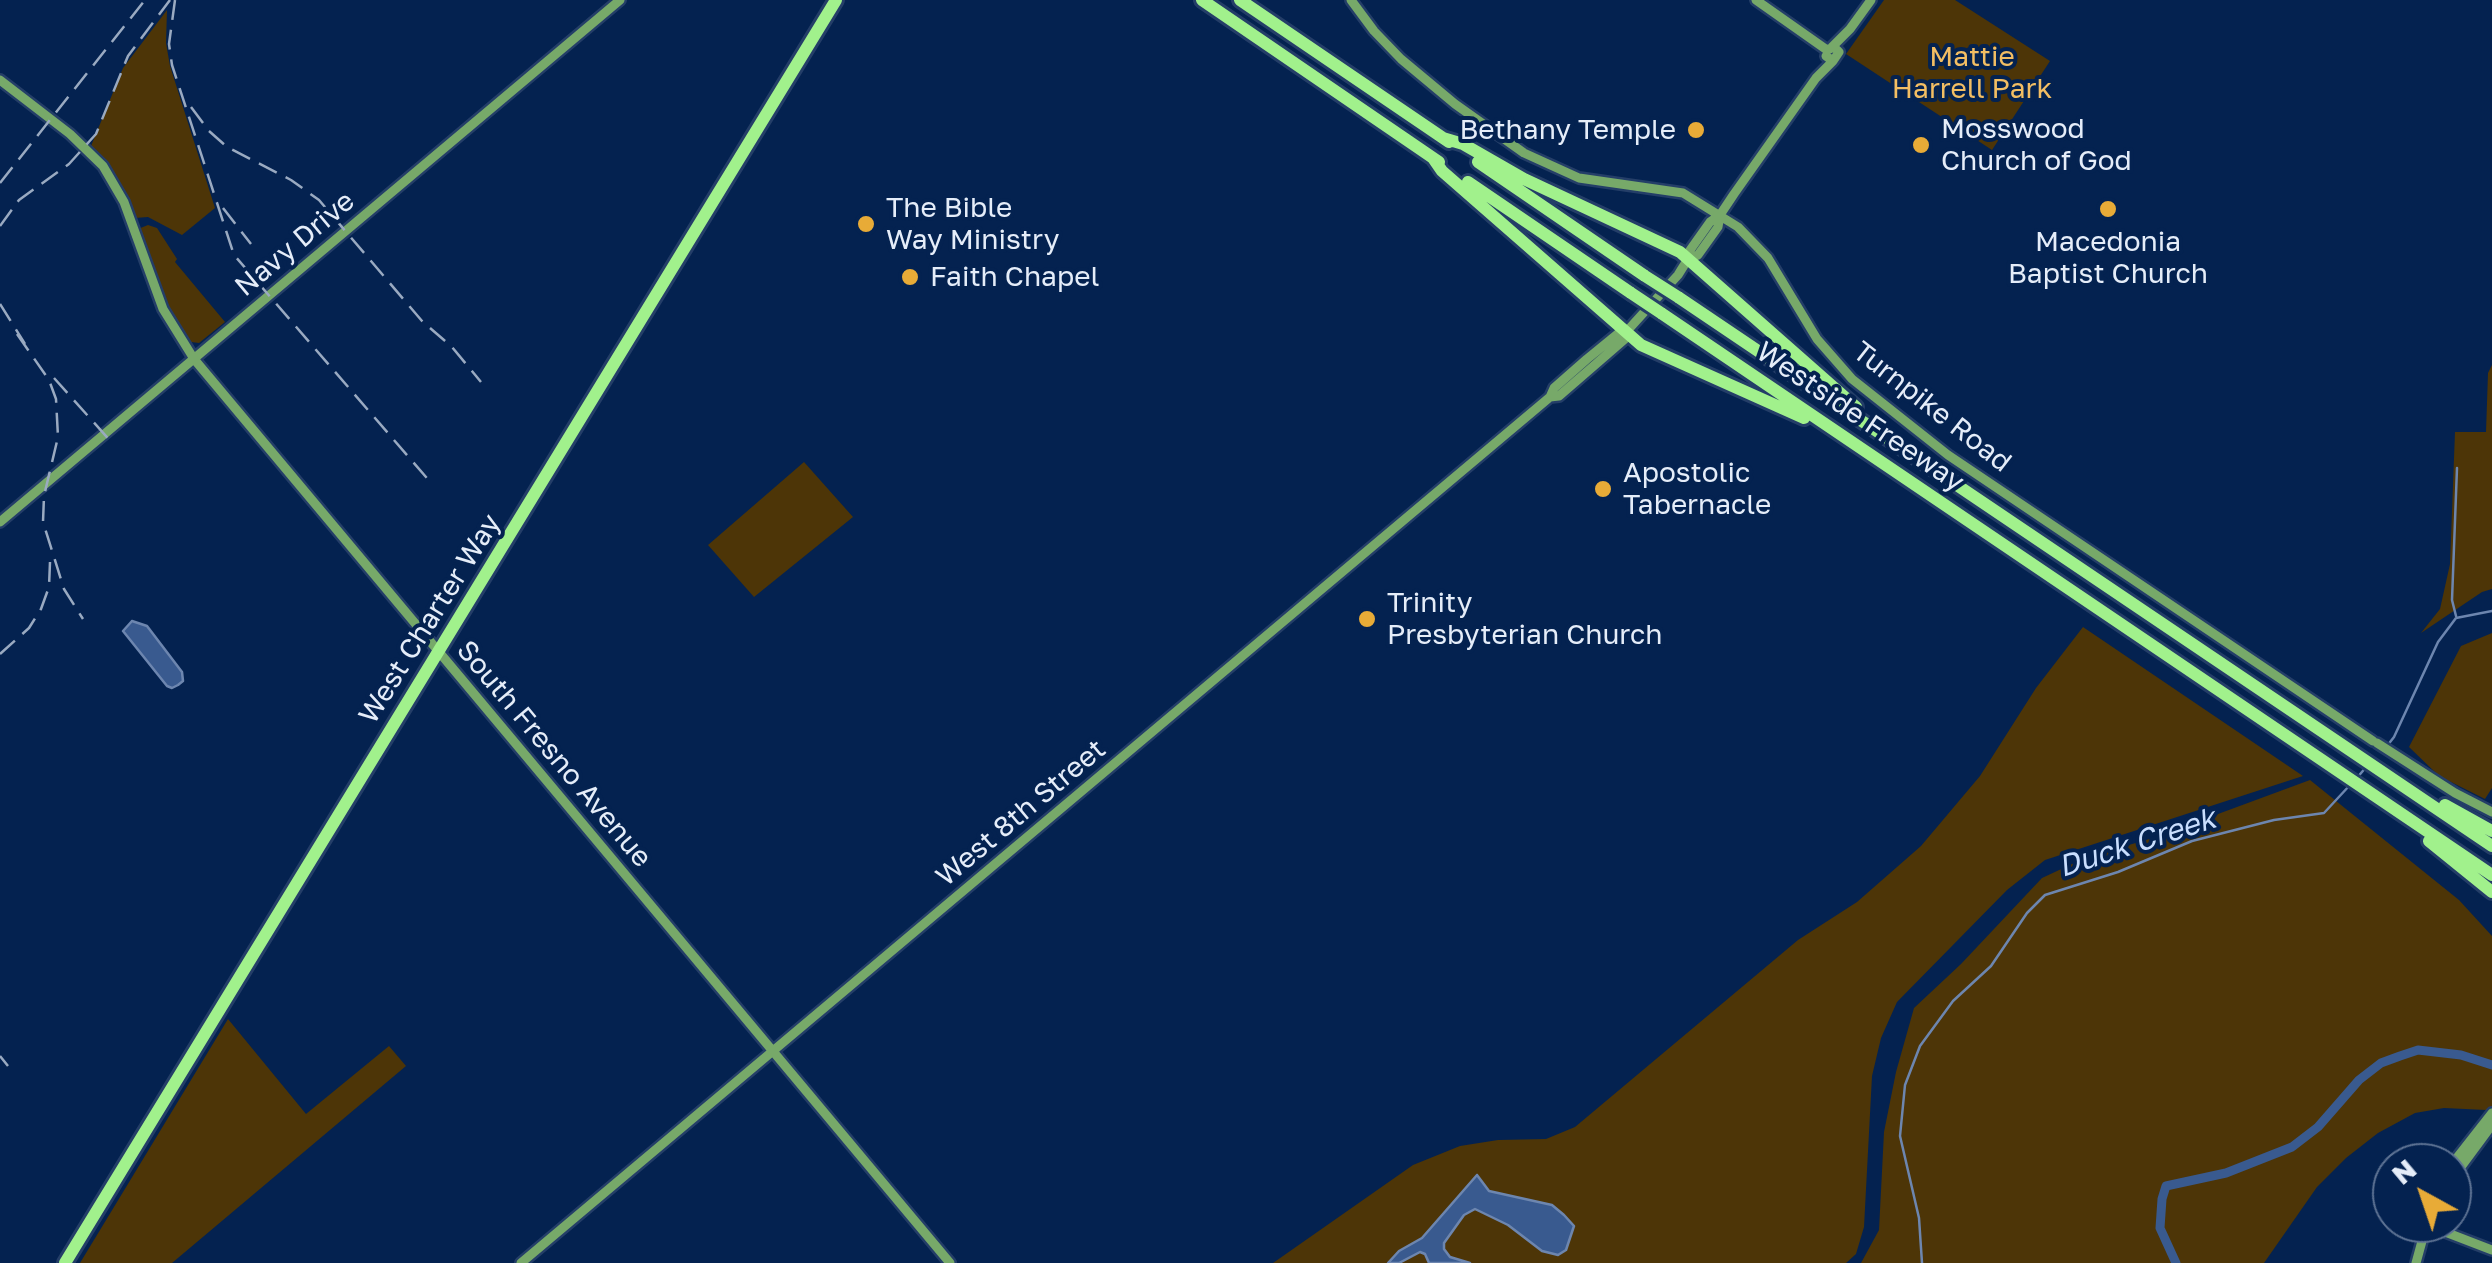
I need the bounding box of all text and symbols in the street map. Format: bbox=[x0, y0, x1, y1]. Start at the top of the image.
park label: Mattie Harrell Park bbox=[1892, 40, 2052, 106]
place label: Mosswood Church of God bbox=[1941, 112, 2132, 178]
place label: Bethany Temple bbox=[1459, 113, 1676, 147]
marker: Bethany Temple bbox=[1685, 119, 1707, 141]
marker: Mosswood Church of God bbox=[1910, 134, 1932, 156]
street label: Navy Drive bbox=[229, 184, 361, 304]
place label: The Bible Way Ministry bbox=[886, 191, 1059, 257]
marker: Macedonia Baptist Church bbox=[2097, 198, 2119, 220]
marker: The Bible Way Ministry bbox=[855, 213, 877, 235]
place label: Macedonia Baptist Church bbox=[2008, 225, 2208, 291]
place label: Faith Chapel bbox=[930, 260, 1099, 294]
marker: Faith Chapel bbox=[899, 266, 921, 288]
street label: Westside Freeway bbox=[1750, 335, 1970, 499]
street label: Turnpike Road bbox=[1846, 335, 2018, 479]
place label: Apostolic Tabernacle bbox=[1623, 456, 1771, 522]
marker: Apostolic Tabernacle bbox=[1592, 478, 1614, 500]
street label: West Charter Way bbox=[352, 508, 508, 730]
place label: Trinity Presbyterian Church bbox=[1387, 586, 1662, 652]
marker: Trinity Presbyterian Church bbox=[1356, 608, 1378, 630]
street label: South Fresno Avenue bbox=[449, 634, 659, 874]
street label: West 8th Street bbox=[930, 733, 1112, 893]
water label: Duck Creek bbox=[2054, 801, 2220, 885]
north arrow bbox=[2372, 1143, 2472, 1243]
text: N bbox=[2385, 1152, 2422, 1191]

